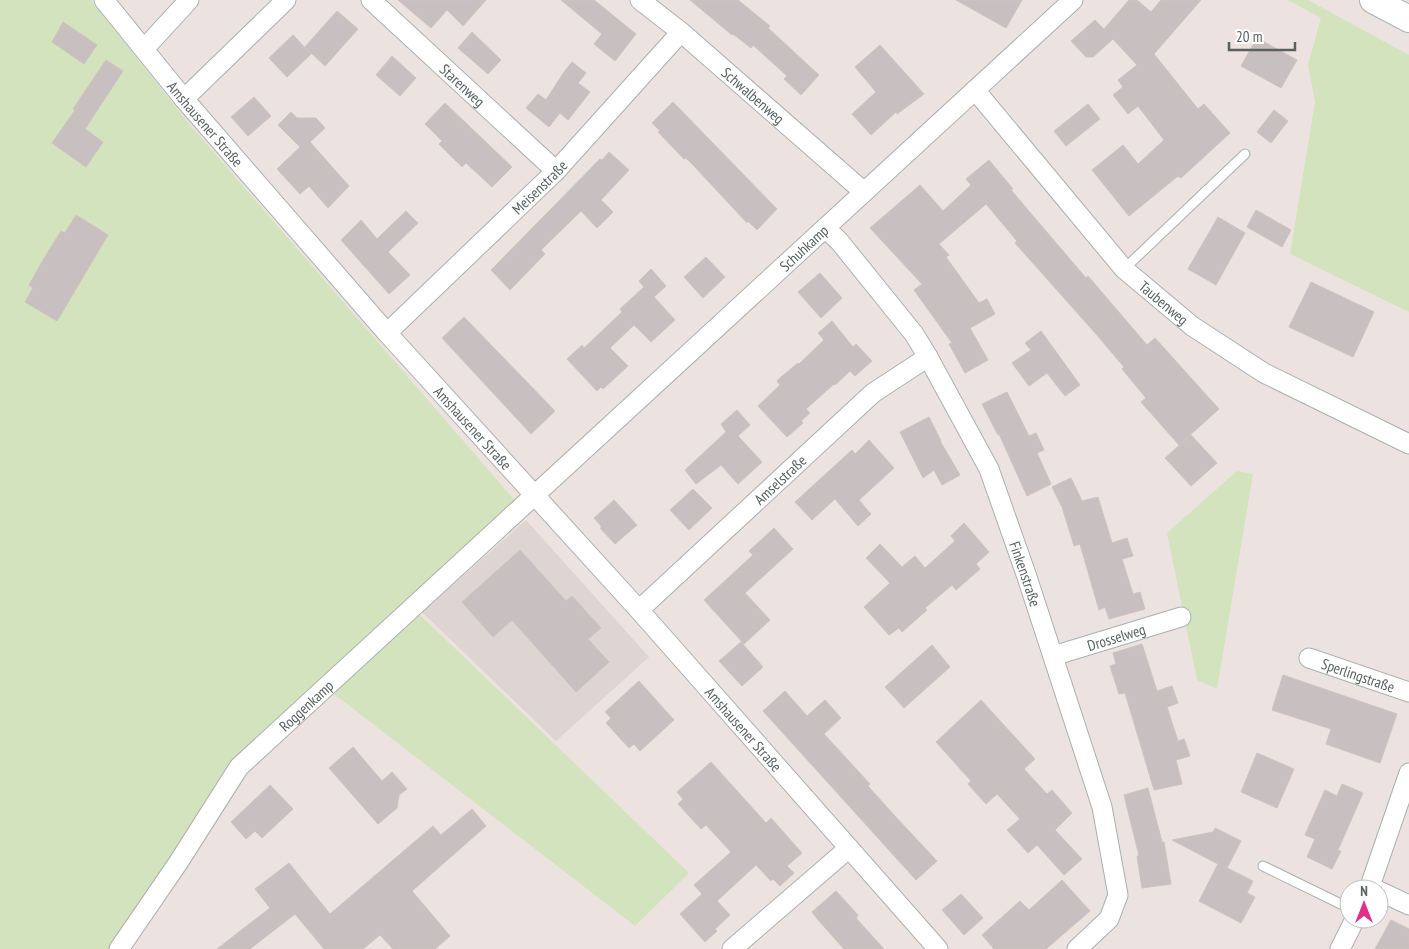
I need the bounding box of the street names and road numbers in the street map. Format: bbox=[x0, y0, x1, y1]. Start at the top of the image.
street label: Starenweg bbox=[436, 59, 489, 110]
street label: Schwalbenweg bbox=[718, 63, 789, 128]
street label: Amshausener Straße bbox=[164, 77, 248, 170]
street label: Meisenstraße bbox=[508, 156, 571, 218]
street label: Schuhkamp bbox=[775, 221, 832, 275]
street label: Taubenweg bbox=[1135, 276, 1192, 329]
street label: Amshausener Straße bbox=[430, 382, 516, 473]
street label: Amselstraße bbox=[750, 451, 810, 508]
street label: Finkenstraße bbox=[1006, 539, 1045, 609]
street label: Drosselweg bbox=[1085, 619, 1147, 655]
street label: Sperlingstraße bbox=[1319, 654, 1397, 696]
street label: Roggenkamp bbox=[275, 676, 337, 735]
street label: Amshausener Straße bbox=[701, 683, 786, 775]

